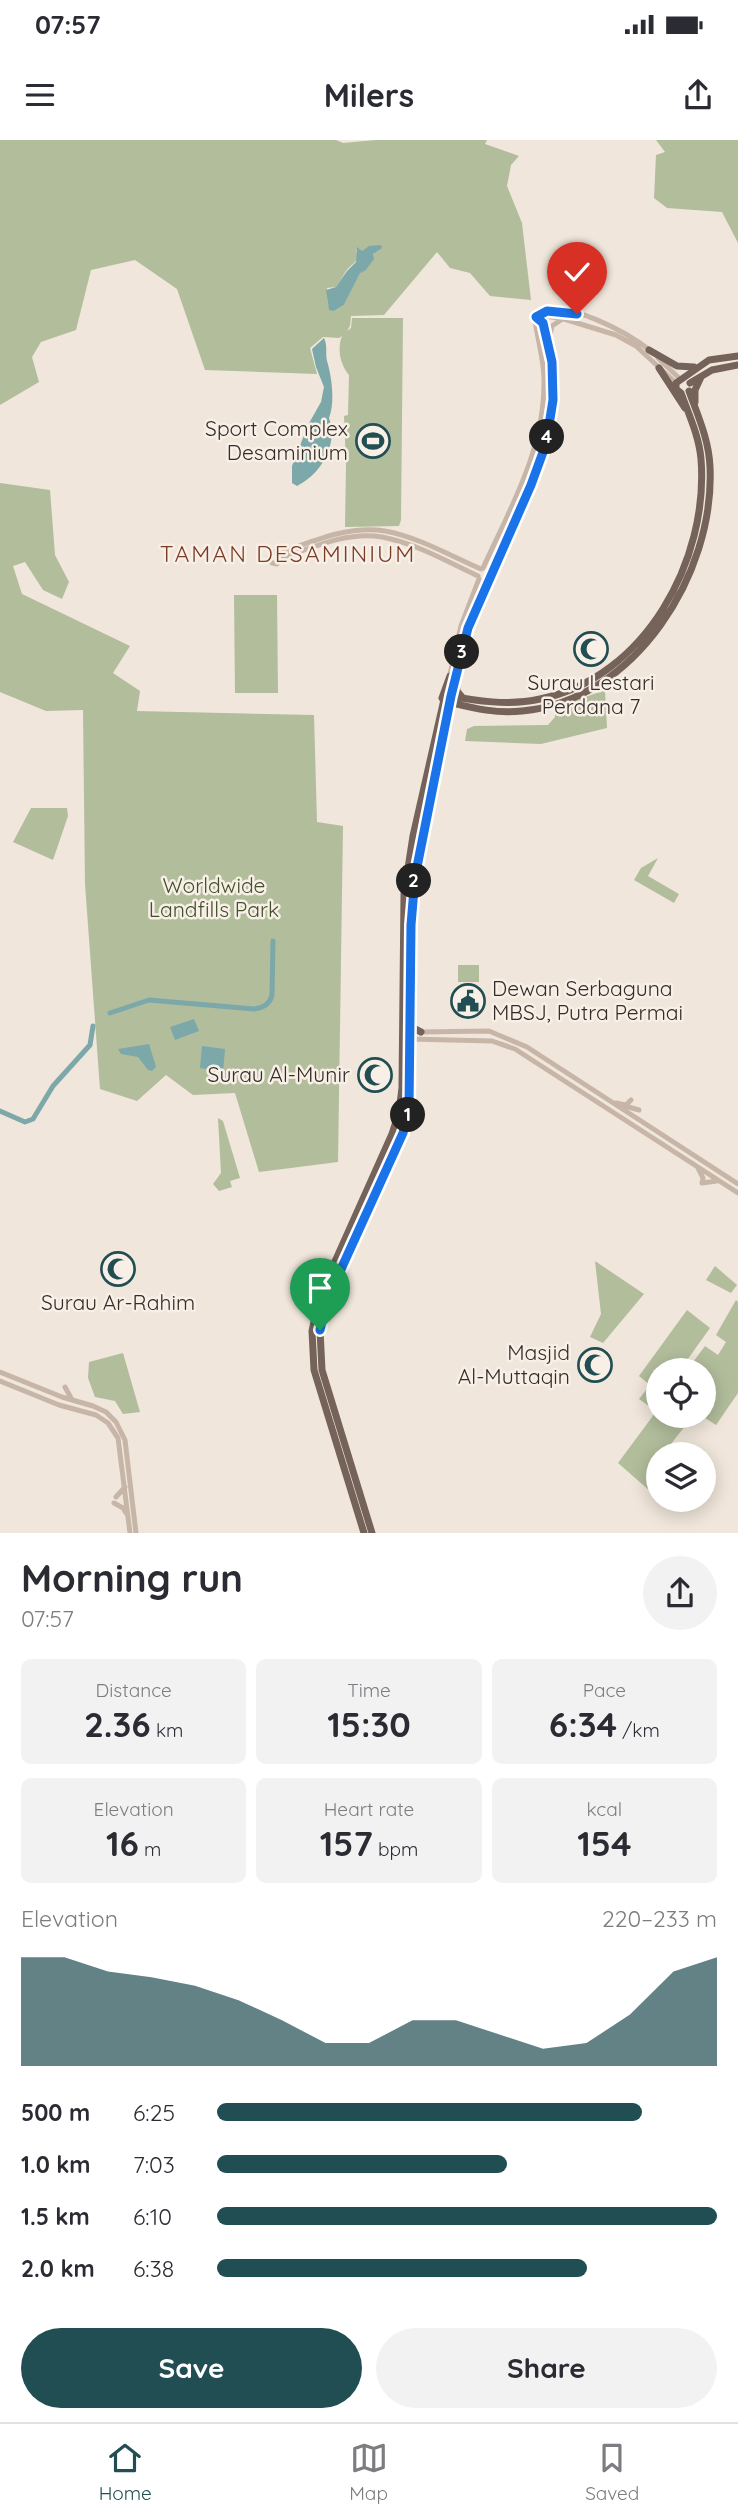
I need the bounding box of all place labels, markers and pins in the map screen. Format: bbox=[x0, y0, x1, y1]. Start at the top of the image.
pin bbox=[547, 242, 607, 314]
place label: Sport Complex Desaminium bbox=[205, 415, 348, 465]
pin: 4 bbox=[530, 420, 564, 454]
sports icon: Sport Complex Desaminium bbox=[354, 422, 392, 460]
mosque icon: Surau Lestari Perdana 7 bbox=[572, 630, 610, 668]
pin: 3 bbox=[444, 634, 480, 670]
place label: Surau Lestari Perdana 7 bbox=[527, 669, 655, 719]
pin: 2 bbox=[396, 864, 432, 898]
place label: Dewan Serbaguna MBSJ, Putra Permai bbox=[492, 975, 683, 1025]
public building icon: Dewan Serbaguna MBSJ, Putra Permai bbox=[449, 982, 487, 1020]
mosque icon: Surau Al-Munir bbox=[356, 1056, 394, 1094]
place label: Surau Al-Munir bbox=[208, 1061, 350, 1087]
pin: 1 bbox=[390, 1098, 426, 1132]
mosque icon: Surau Ar-Rahim bbox=[99, 1250, 137, 1288]
pin bbox=[290, 1258, 350, 1330]
place label: Surau Ar-Rahim bbox=[41, 1289, 195, 1315]
place label: Masjid Al-Muttaqin bbox=[458, 1339, 570, 1389]
mosque icon: Masjid Al-Muttaqin bbox=[576, 1346, 614, 1384]

